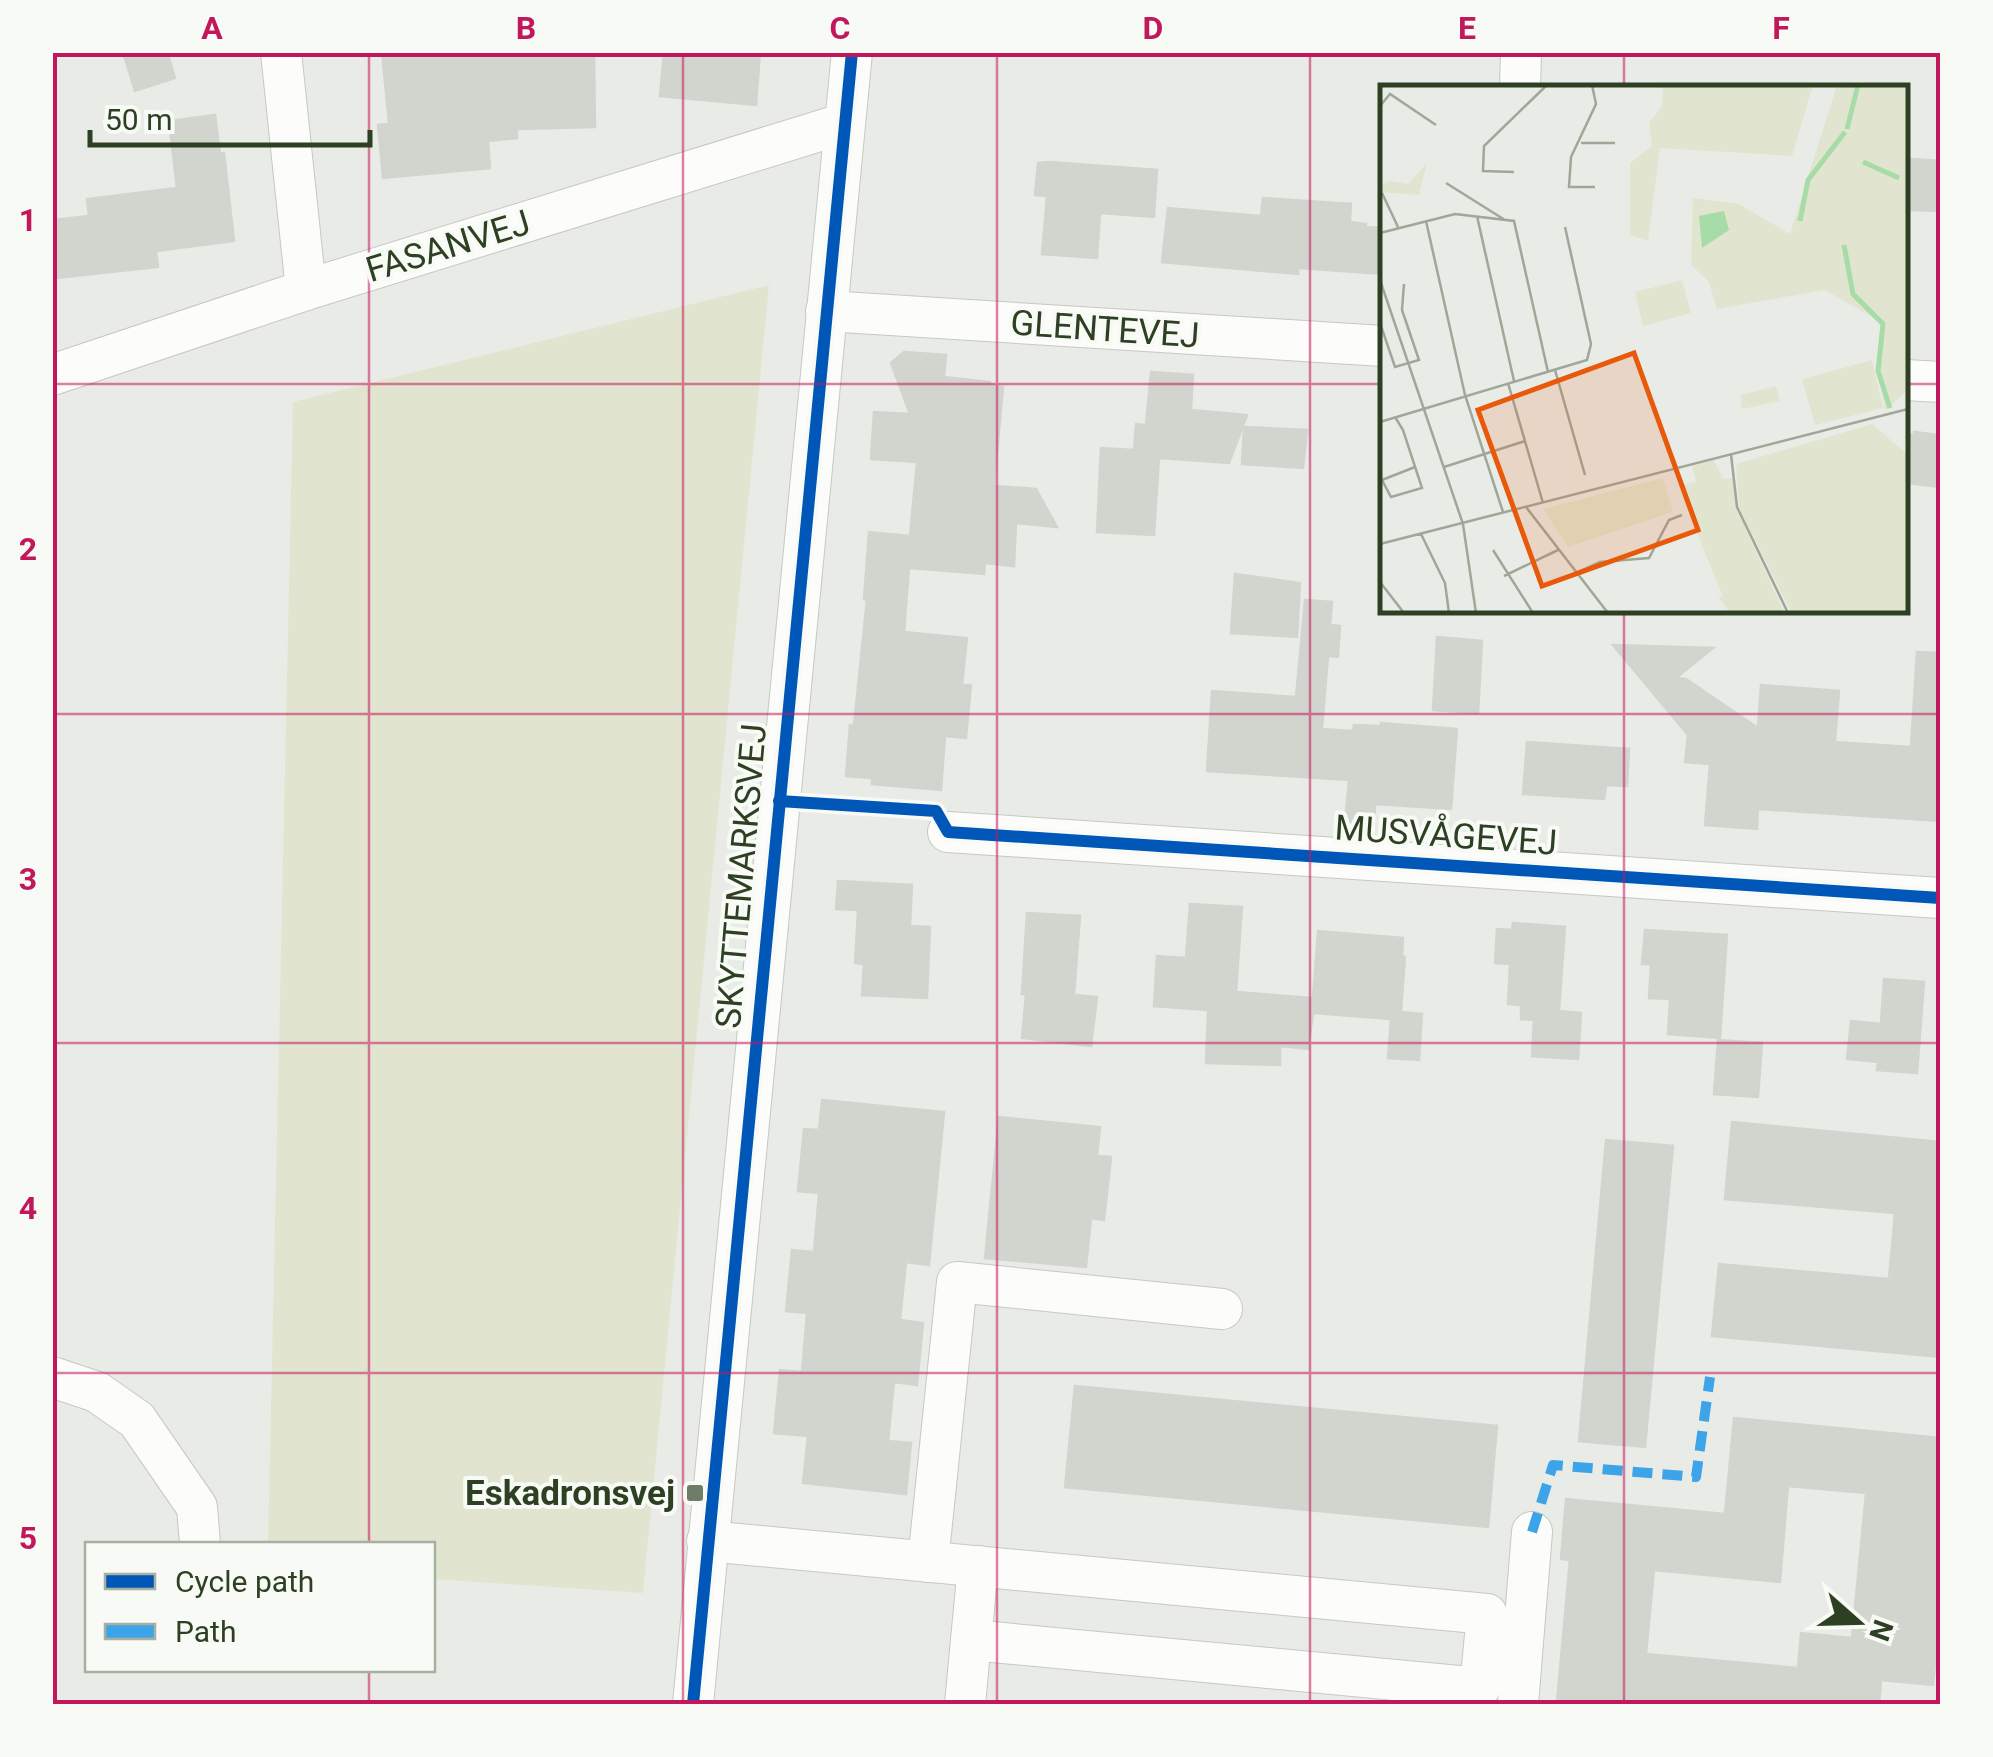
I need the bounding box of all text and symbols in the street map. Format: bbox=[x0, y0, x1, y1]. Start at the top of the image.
text: A bbox=[201, 9, 223, 47]
text: B bbox=[516, 9, 536, 47]
text: C bbox=[830, 9, 850, 47]
text: D bbox=[1143, 9, 1163, 47]
text: E bbox=[1458, 9, 1476, 47]
text: F bbox=[1772, 9, 1790, 47]
scale bar bbox=[90, 85, 370, 147]
inset map bbox=[1380, 85, 1908, 612]
text: 50 m bbox=[105, 102, 172, 137]
text: 1 bbox=[19, 201, 37, 239]
street label: FASANVEJ bbox=[361, 202, 535, 291]
street label: GLENTEVEJ bbox=[1009, 302, 1201, 357]
text: 2 bbox=[19, 530, 37, 568]
street label: SKYTTEMARKSVEJ bbox=[708, 722, 775, 1030]
street label: MUSVÅGEVEJ bbox=[1333, 805, 1559, 864]
text: 3 bbox=[19, 860, 37, 898]
text: 4 bbox=[19, 1189, 37, 1227]
place label: Eskadronsvej bbox=[465, 1473, 675, 1514]
marker: Eskadronsvej bbox=[684, 1482, 706, 1504]
text: 5 bbox=[19, 1519, 37, 1557]
legend bbox=[85, 1542, 435, 1672]
text: Cycle path bbox=[175, 1564, 314, 1599]
north arrow bbox=[1808, 1572, 1908, 1672]
text: Path bbox=[175, 1614, 236, 1649]
text: N bbox=[1862, 1615, 1900, 1645]

